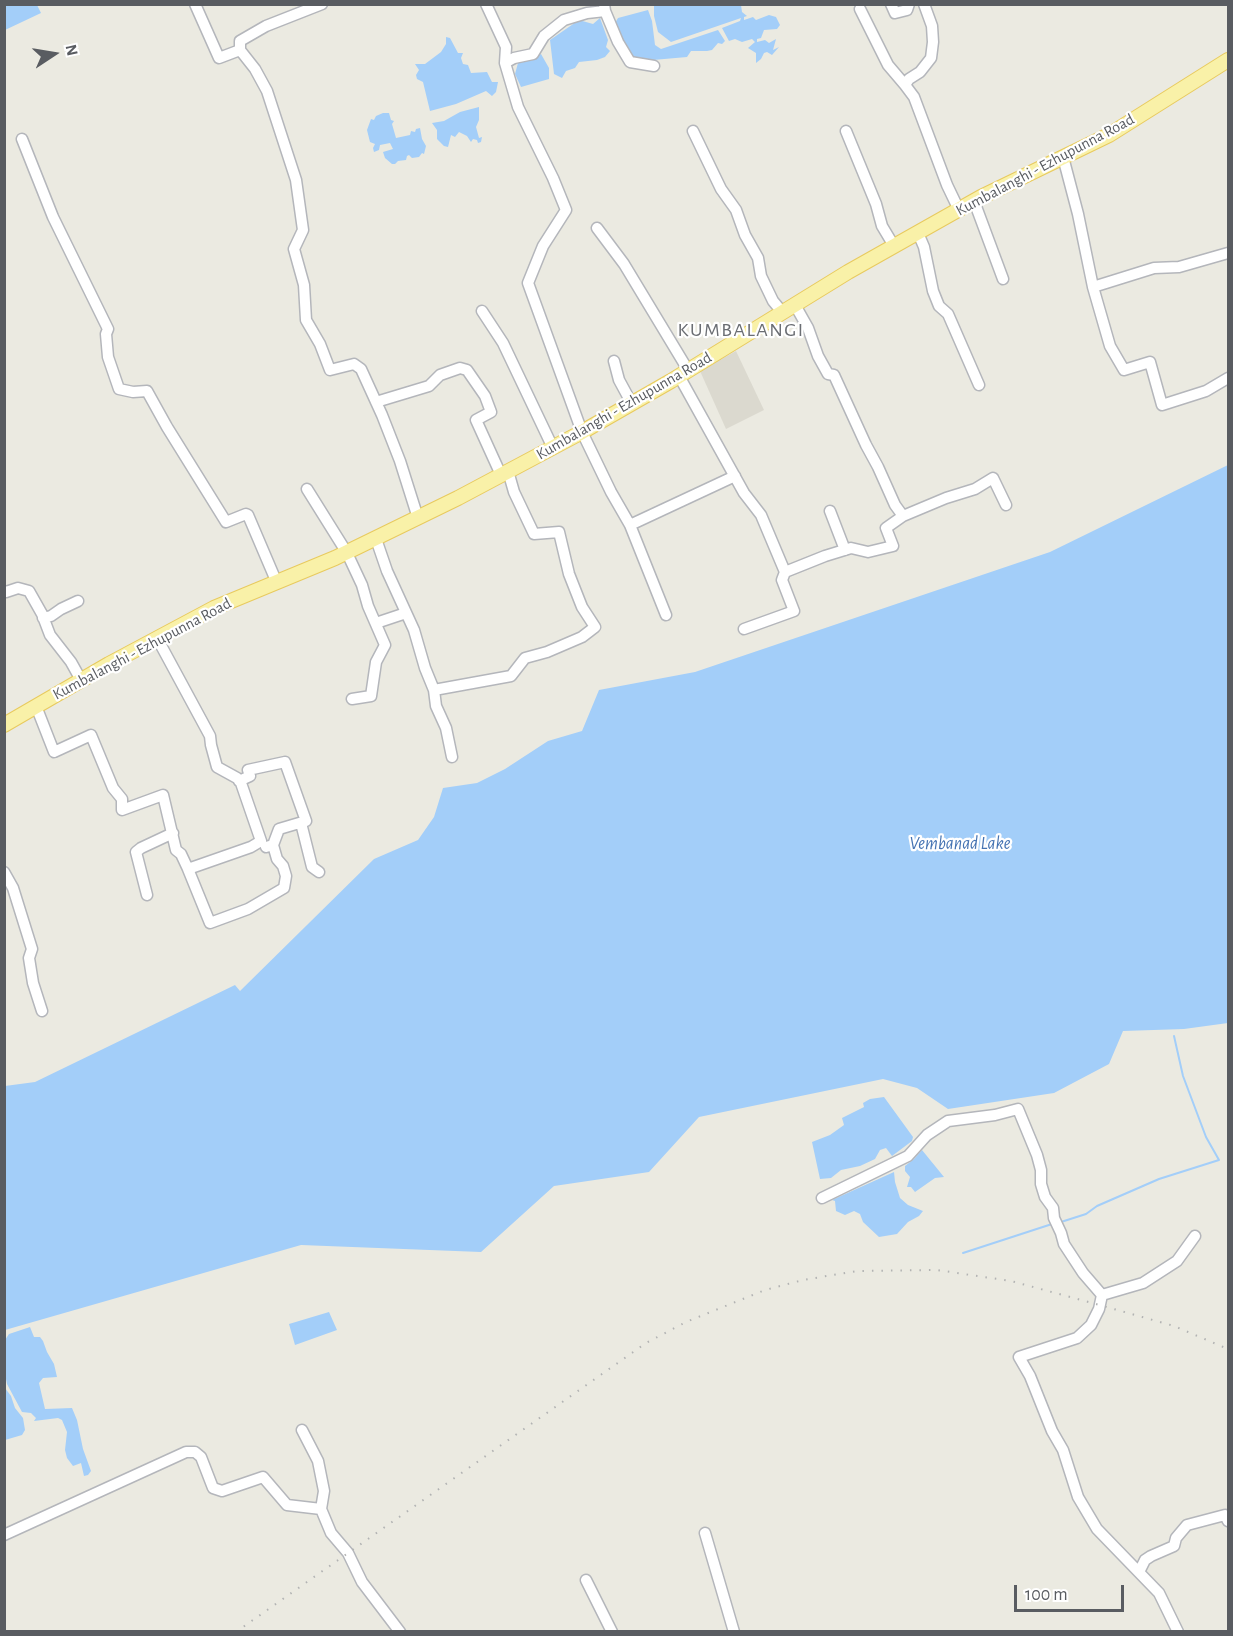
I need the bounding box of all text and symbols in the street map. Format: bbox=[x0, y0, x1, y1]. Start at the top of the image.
north arrow bbox=[24, 24, 84, 84]
text: N bbox=[63, 43, 81, 57]
street label: Kumbalanghi - Ezhupunna Road bbox=[952, 110, 1138, 220]
district label: KUMBALANGI bbox=[677, 318, 805, 342]
street label: Kumbalanghi - Ezhupunna Road bbox=[533, 348, 715, 464]
street label: Kumbalanghi - Ezhupunna Road bbox=[49, 594, 235, 704]
water label: Vembanad Lake bbox=[910, 833, 1010, 855]
scale bar bbox=[1017, 1573, 1126, 1611]
text: 100 m bbox=[1025, 1586, 1068, 1604]

